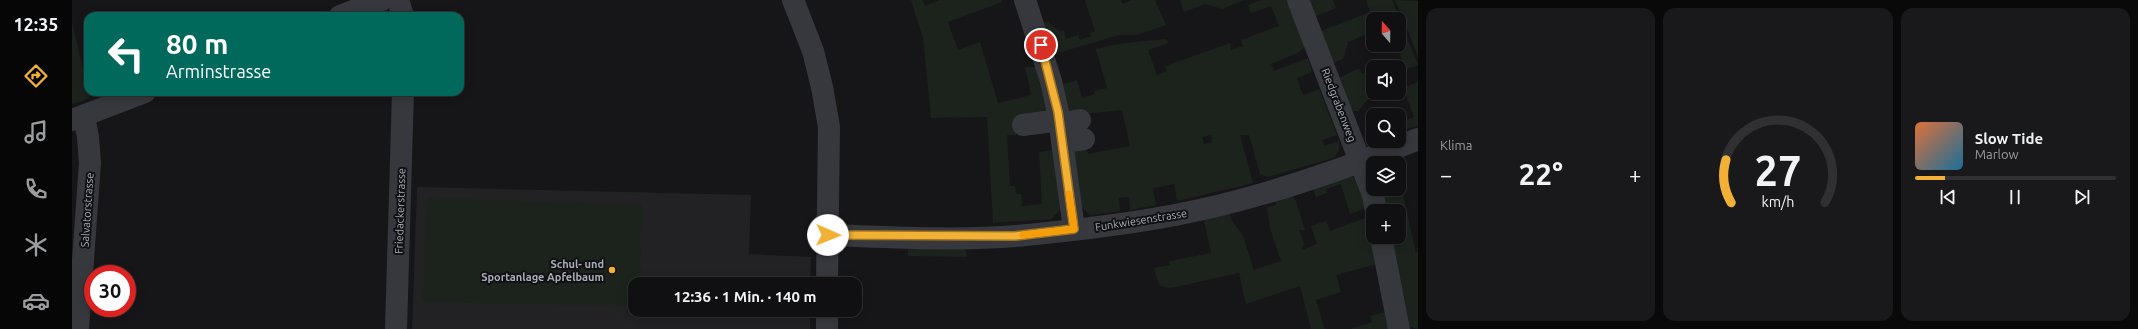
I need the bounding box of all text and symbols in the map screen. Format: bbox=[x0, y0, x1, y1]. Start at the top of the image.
north arrow bbox=[1366, 12, 1406, 52]
map controls bbox=[1366, 12, 1406, 244]
text: 12:35 bbox=[13, 14, 59, 34]
icon: left bbox=[100, 28, 152, 80]
text: 80 m bbox=[166, 28, 228, 59]
pin bbox=[1024, 28, 1058, 62]
icon: arrive bbox=[1030, 34, 1052, 56]
button: sound bbox=[1366, 60, 1406, 100]
text: Arminstrasse bbox=[166, 61, 271, 81]
icon: directions bbox=[22, 62, 50, 90]
street label: Riedgrabenweg bbox=[1319, 66, 1359, 144]
button: search bbox=[1366, 108, 1406, 148]
icon: music bbox=[22, 118, 50, 146]
text: Slow Tide bbox=[1975, 130, 2043, 147]
text: Klima bbox=[1440, 138, 1472, 152]
text: 27 bbox=[1755, 146, 1801, 193]
text: Marlow bbox=[1975, 147, 2019, 161]
button: layers bbox=[1366, 156, 1406, 196]
text: 22° bbox=[1518, 157, 1563, 191]
text: − bbox=[1440, 162, 1452, 187]
text: + bbox=[1629, 162, 1641, 187]
street label: Friedackerstrasse bbox=[393, 168, 407, 254]
street label: Salvatorstrasse bbox=[78, 172, 96, 248]
icon: phone bbox=[22, 175, 50, 203]
icon: previous bbox=[1937, 186, 1959, 208]
icon: pause bbox=[2004, 186, 2026, 208]
icon: next bbox=[2071, 186, 2093, 208]
text: km/h bbox=[1761, 193, 1794, 209]
button: + bbox=[1366, 204, 1406, 244]
street label: Funkwiesenstrasse bbox=[1094, 207, 1188, 233]
position arrow bbox=[807, 214, 849, 256]
icon: climate bbox=[22, 231, 50, 259]
place label: Schul- und Sportanlage Apfelbaum bbox=[481, 258, 604, 283]
speed limit sign: 30 bbox=[84, 265, 136, 317]
marker: Schul- und Sportanlage Apfelbaum bbox=[607, 265, 617, 275]
icon: car bbox=[22, 287, 50, 315]
text: 12:36 · 1 Min. · 140 m bbox=[674, 288, 817, 305]

